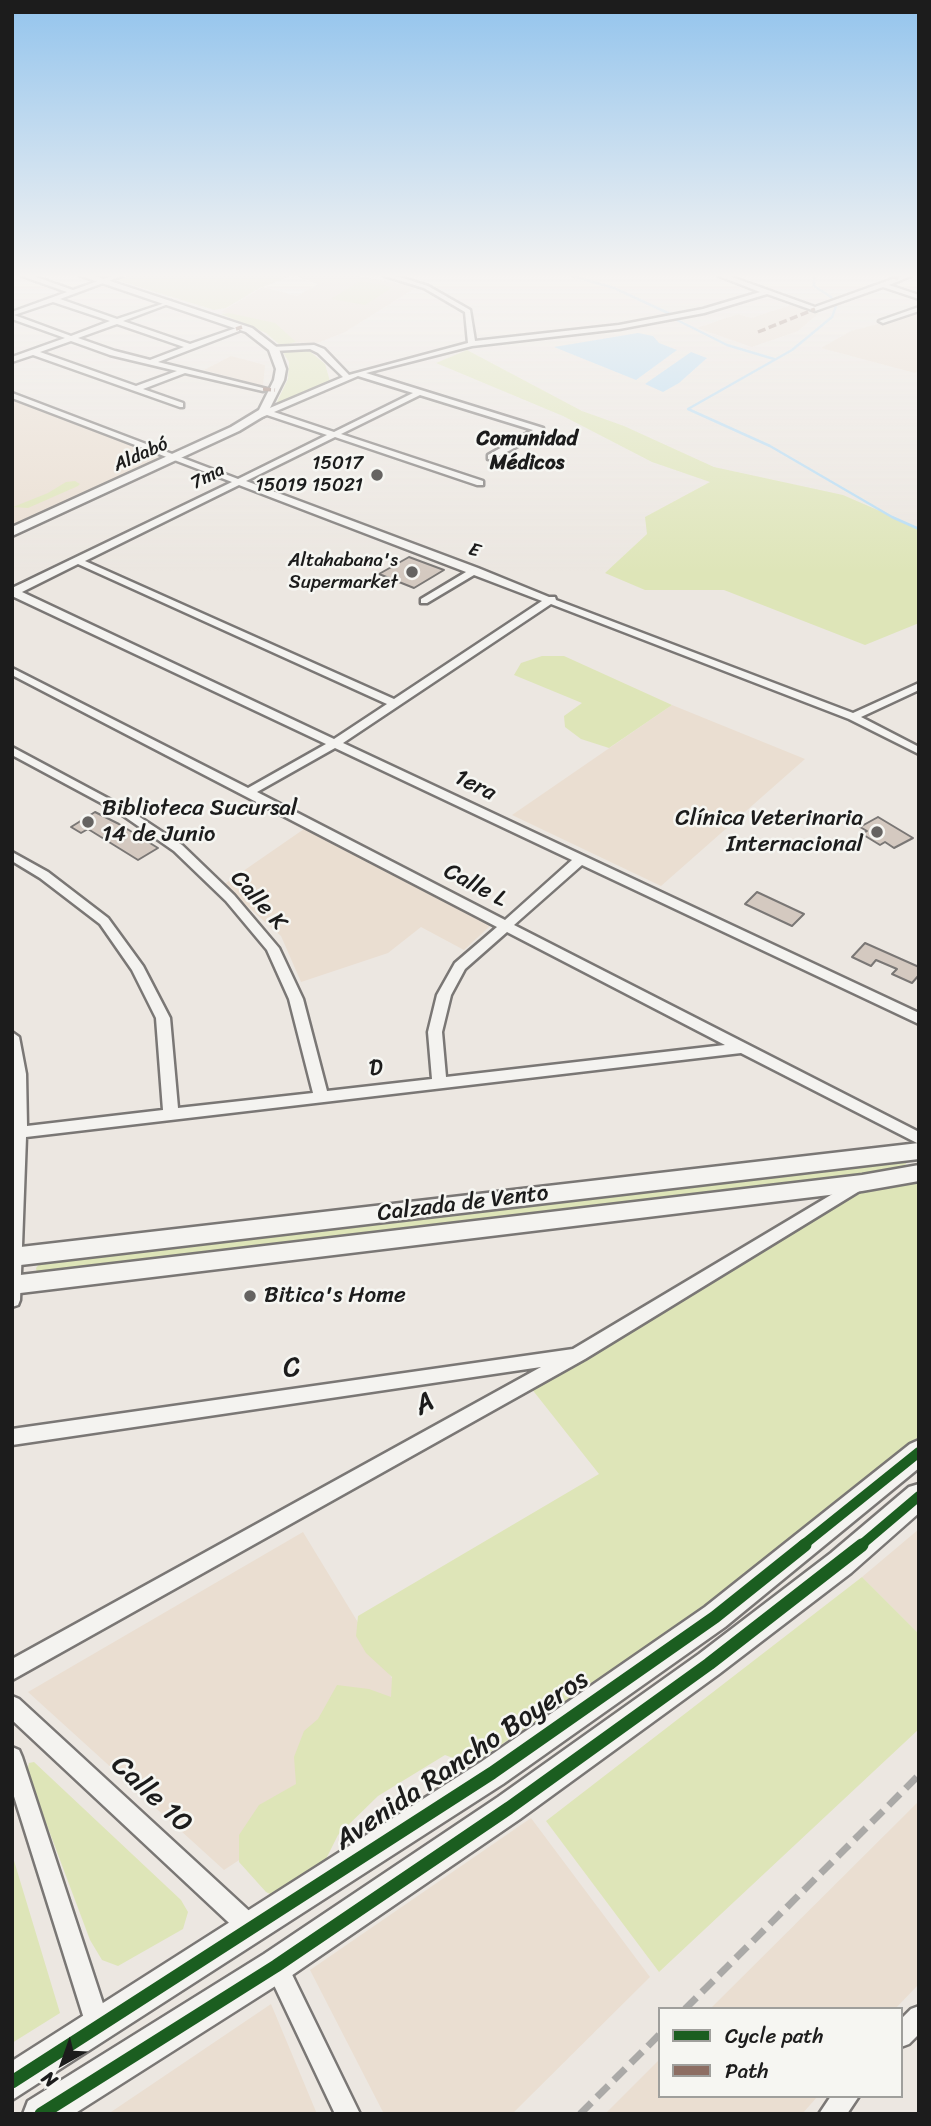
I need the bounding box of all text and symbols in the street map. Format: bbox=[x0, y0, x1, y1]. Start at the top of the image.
district label: Comunidad Médicos bbox=[477, 427, 577, 477]
street label: Aldabó bbox=[110, 433, 172, 477]
place label: 15017 15019 15021 bbox=[256, 453, 363, 497]
street label: 7ma bbox=[187, 459, 229, 495]
marker: 15017 15019 15021 bbox=[369, 467, 385, 483]
street label: E bbox=[465, 538, 483, 564]
place label: Altahabana's Supermarket bbox=[288, 550, 398, 594]
marker: Altahabana's Supermarket bbox=[404, 564, 420, 580]
street label: 1era bbox=[450, 764, 500, 808]
place label: Biblioteca Sucursal 14 de Junio bbox=[102, 795, 297, 849]
place label: Clínica Veterinaria Internacional bbox=[675, 805, 863, 859]
marker: Biblioteca Sucursal 14 de Junio bbox=[80, 814, 96, 830]
marker: Clínica Veterinaria Internacional bbox=[869, 824, 885, 840]
street label: Calle L bbox=[439, 858, 511, 914]
street label: Calle K bbox=[224, 865, 292, 937]
street label: D bbox=[368, 1055, 384, 1083]
street label: Calzada de Vento bbox=[376, 1180, 550, 1228]
place label: Bitica's Home bbox=[264, 1282, 406, 1310]
marker: Bitica's Home bbox=[242, 1288, 258, 1304]
street label: C bbox=[281, 1351, 303, 1387]
street label: A bbox=[409, 1386, 441, 1424]
street label: Avenida Rancho Boyeros bbox=[329, 1664, 595, 1858]
street label: Calle 10 bbox=[103, 1749, 199, 1841]
legend bbox=[658, 2007, 903, 2098]
text: Cycle path bbox=[725, 2017, 824, 2055]
north arrow bbox=[28, 2028, 98, 2098]
text: Path bbox=[725, 2052, 768, 2090]
text: N bbox=[34, 2063, 65, 2096]

